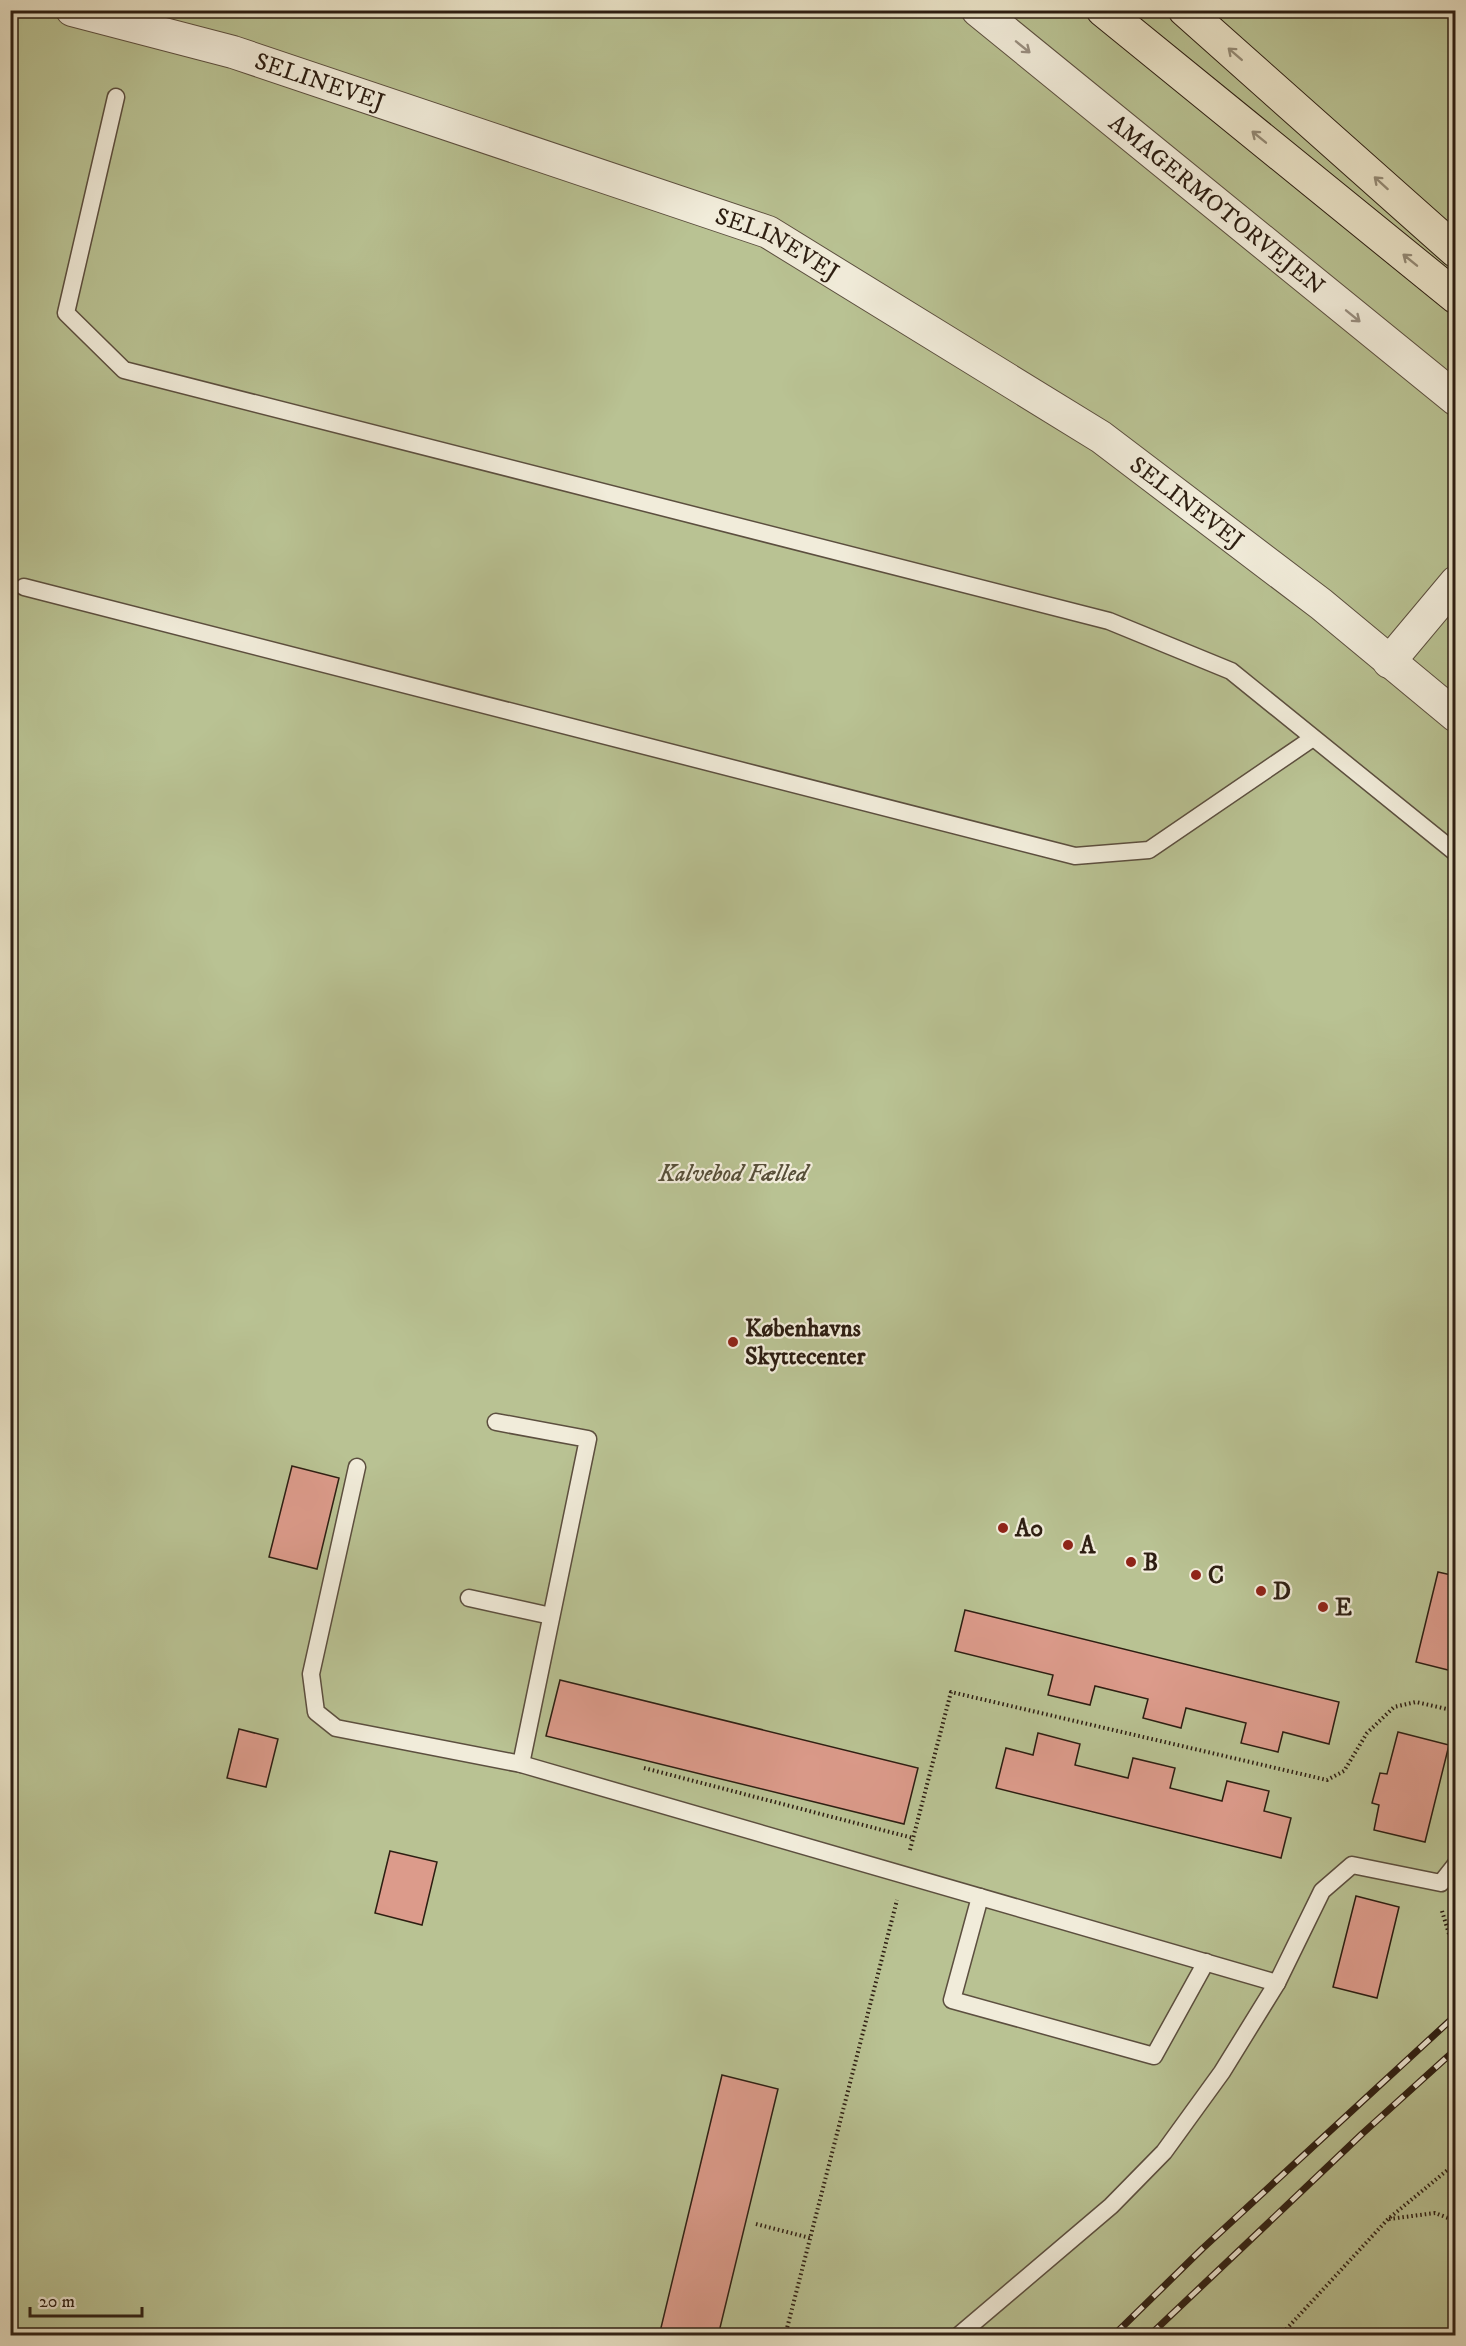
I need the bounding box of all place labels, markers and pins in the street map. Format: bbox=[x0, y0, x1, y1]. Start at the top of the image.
place label: Københavns Skyttecenter bbox=[745, 1314, 866, 1372]
marker: Københavns Skyttecenter bbox=[726, 1335, 740, 1349]
place label: A0 bbox=[1014, 1514, 1043, 1544]
marker: A0 bbox=[996, 1521, 1010, 1535]
place label: A bbox=[1079, 1531, 1096, 1561]
marker: A bbox=[1061, 1538, 1075, 1552]
place label: B bbox=[1143, 1548, 1158, 1578]
marker: B bbox=[1124, 1555, 1138, 1569]
place label: C bbox=[1208, 1561, 1224, 1591]
marker: C bbox=[1189, 1568, 1203, 1582]
place label: D bbox=[1273, 1577, 1291, 1607]
marker: D bbox=[1254, 1584, 1268, 1598]
place label: E bbox=[1335, 1593, 1352, 1623]
marker: E bbox=[1316, 1600, 1330, 1614]

